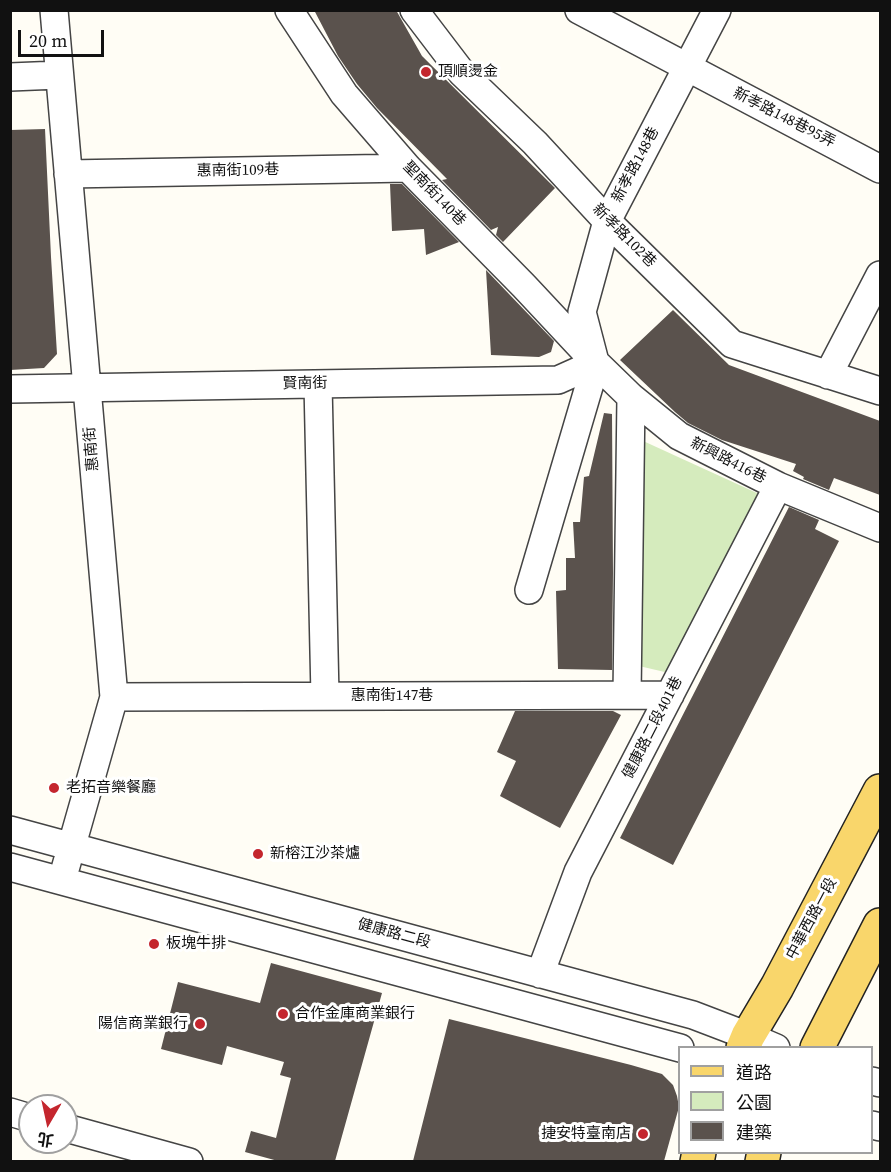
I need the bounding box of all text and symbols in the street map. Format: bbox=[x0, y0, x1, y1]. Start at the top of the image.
scale bar bbox=[21, 18, 106, 56]
text: 20 m bbox=[29, 28, 67, 53]
place label: 頂順燙金 bbox=[438, 63, 498, 81]
marker: 頂順燙金 bbox=[419, 65, 433, 79]
street label: 新孝路148巷95弄 bbox=[730, 84, 838, 152]
street label: 新孝路148巷 bbox=[609, 124, 663, 206]
street label: 聖南街140巷 bbox=[399, 158, 469, 230]
street label: 惠南街109巷 bbox=[197, 161, 279, 181]
street label: 新孝路102巷 bbox=[588, 200, 660, 272]
street label: 賢南街 bbox=[282, 375, 328, 393]
street label: 惠南街 bbox=[81, 426, 103, 472]
street label: 新興路416巷 bbox=[687, 434, 769, 488]
street label: 健康路二段401巷 bbox=[619, 674, 687, 782]
street label: 惠南街147巷 bbox=[351, 687, 433, 705]
place label: 老拓音樂餐廳 bbox=[66, 779, 156, 797]
marker: 老拓音樂餐廳 bbox=[47, 781, 61, 795]
place label: 新榕江沙茶爐 bbox=[270, 845, 360, 863]
marker: 新榕江沙茶爐 bbox=[251, 847, 265, 861]
street label: 中華西路一段 bbox=[783, 875, 841, 963]
street label: 健康路二段 bbox=[355, 916, 433, 952]
place label: 板塊牛排 bbox=[166, 935, 226, 953]
marker: 板塊牛排 bbox=[147, 937, 161, 951]
place label: 合作金庫商業銀行 bbox=[295, 1005, 415, 1023]
marker: 合作金庫商業銀行 bbox=[276, 1007, 290, 1021]
place label: 陽信商業銀行 bbox=[98, 1015, 188, 1033]
marker: 陽信商業銀行 bbox=[193, 1017, 207, 1031]
legend bbox=[678, 1046, 873, 1154]
text: 道路 bbox=[736, 1060, 772, 1085]
text: 公園 bbox=[736, 1090, 772, 1115]
north arrow bbox=[18, 1094, 78, 1154]
text: 建築 bbox=[736, 1120, 772, 1145]
place label: 捷安特臺南店 bbox=[541, 1125, 631, 1143]
marker: 捷安特臺南店 bbox=[636, 1127, 650, 1141]
text: 北 bbox=[36, 1128, 55, 1152]

